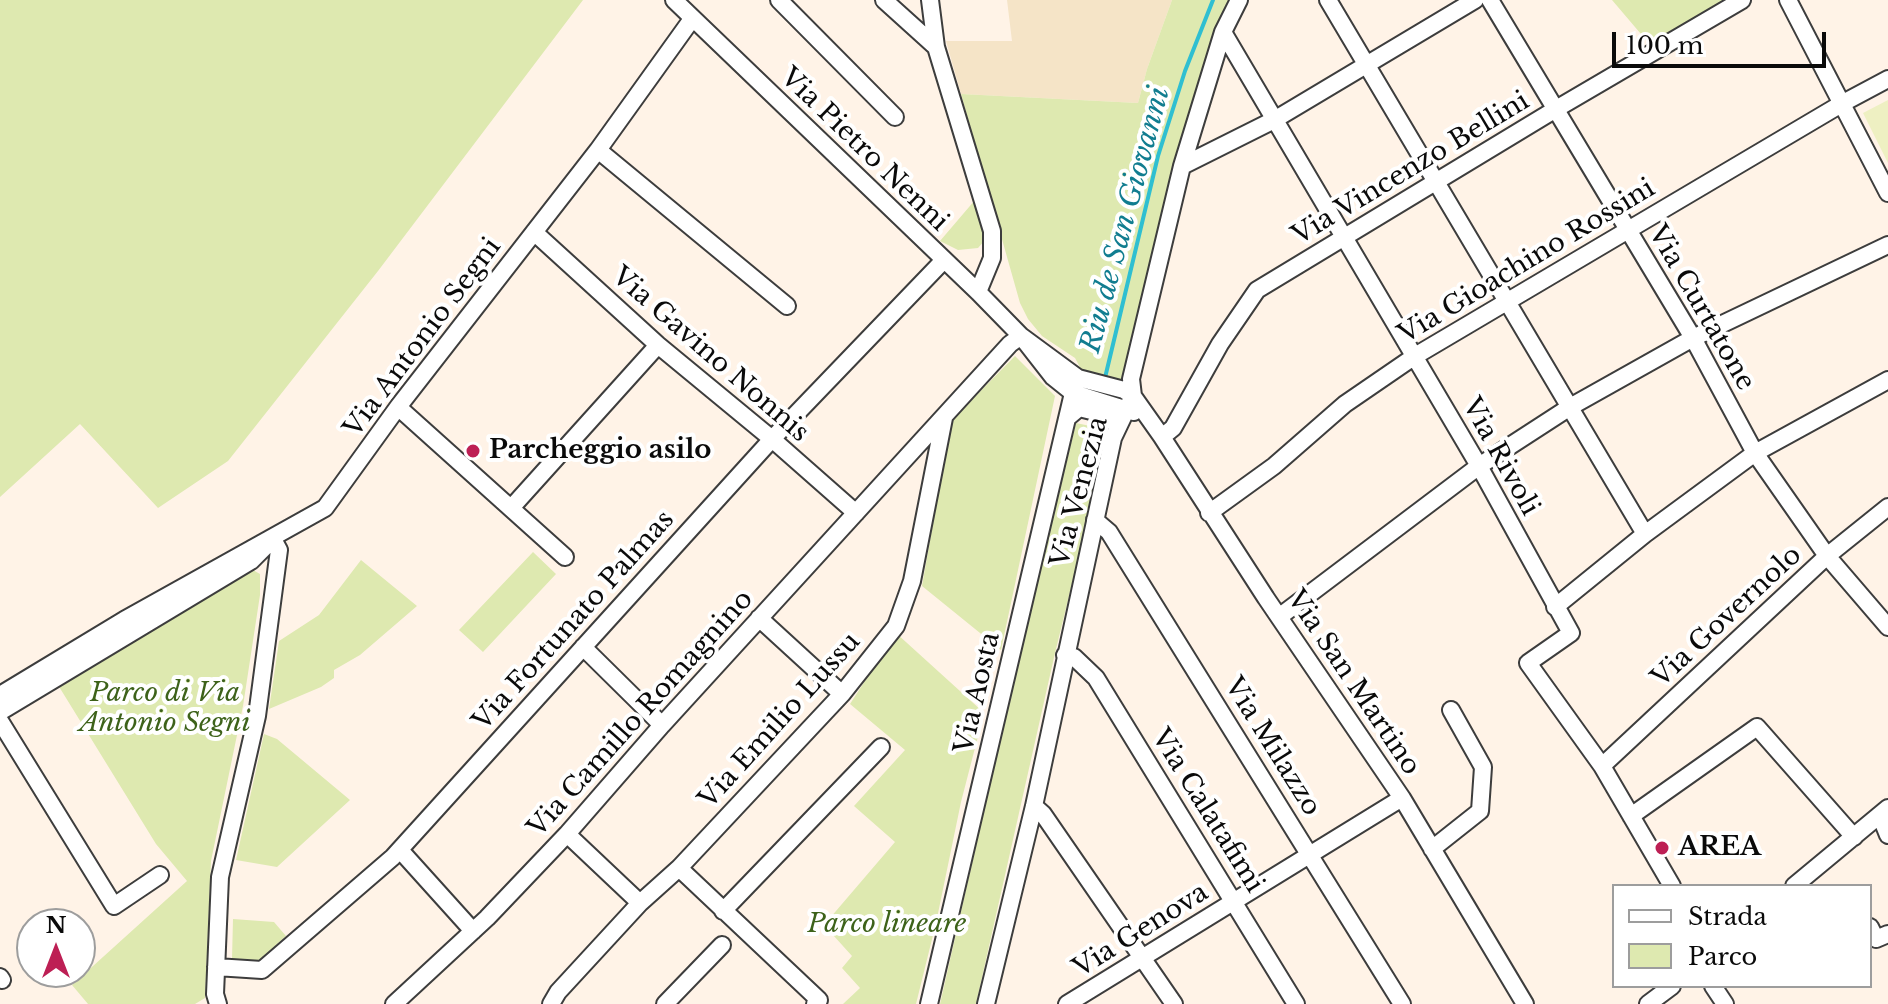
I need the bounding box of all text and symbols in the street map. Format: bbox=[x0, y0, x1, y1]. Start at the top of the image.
scale bar bbox=[1616, 16, 1830, 66]
text: 100 m bbox=[1626, 31, 1704, 60]
street label: Via Pietro Nenni bbox=[774, 62, 954, 238]
water label: Riu de San Giovanni bbox=[1074, 83, 1178, 357]
street label: Via Vincenzo Bellini bbox=[1287, 86, 1535, 252]
street label: Via Gioachino Rossini bbox=[1393, 173, 1661, 351]
street label: Via Curtatone bbox=[1641, 220, 1761, 396]
street label: Via Antonio Segni bbox=[338, 232, 508, 444]
street label: Via Gavino Nonnis bbox=[605, 261, 815, 449]
street label: Via Rivoli bbox=[1455, 393, 1545, 521]
street label: Via Venezia bbox=[1045, 413, 1115, 571]
place label: Parcheggio asilo bbox=[489, 435, 712, 467]
marker: Parcheggio asilo bbox=[464, 442, 482, 460]
street label: Via Fortunato Palmas bbox=[467, 505, 681, 737]
street label: Via Governolo bbox=[1646, 540, 1808, 694]
street label: Via Camillo Romagnino bbox=[522, 584, 760, 844]
street label: Via San Martino bbox=[1280, 585, 1426, 781]
street label: Via Emilio Lussu bbox=[693, 627, 867, 815]
street label: Via Aosta bbox=[949, 629, 1007, 757]
street label: Via Milazzo bbox=[1217, 672, 1327, 822]
park label: Parco di Via Antonio Segni bbox=[79, 678, 251, 740]
street label: Via Calatafimi bbox=[1144, 723, 1270, 899]
place label: AREA bbox=[1678, 832, 1761, 864]
marker: AREA bbox=[1653, 839, 1671, 857]
street label: Via Genova bbox=[1068, 877, 1214, 985]
legend bbox=[1612, 884, 1872, 988]
text: Strada bbox=[1688, 902, 1767, 931]
north arrow bbox=[16, 908, 96, 988]
park label: Parco lineare bbox=[808, 909, 966, 941]
text: N bbox=[46, 912, 66, 939]
text: Parco bbox=[1688, 942, 1757, 971]

